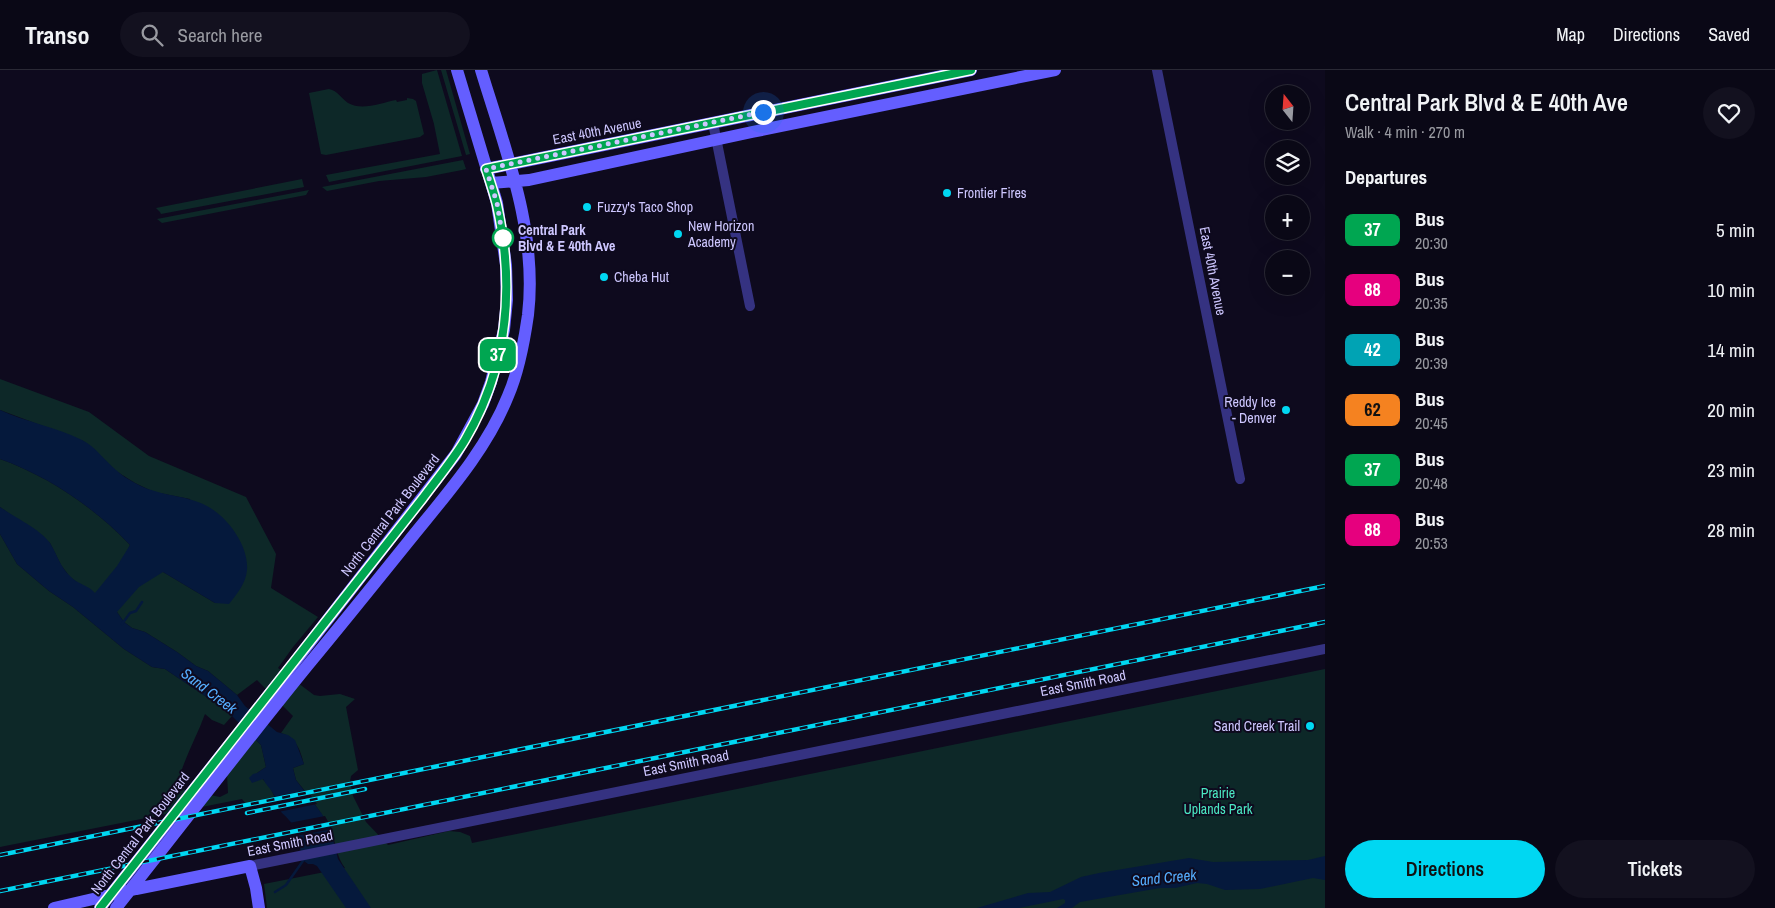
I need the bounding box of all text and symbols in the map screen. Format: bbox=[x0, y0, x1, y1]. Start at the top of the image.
search box bbox=[120, 12, 470, 57]
text: Transo bbox=[25, 19, 90, 51]
icon: search bbox=[138, 21, 166, 49]
text: Search here bbox=[178, 22, 262, 48]
text: Map bbox=[1556, 22, 1585, 47]
text: Directions bbox=[1613, 22, 1680, 47]
text: Saved bbox=[1708, 22, 1750, 47]
north arrow bbox=[1265, 85, 1310, 130]
map controls bbox=[1265, 85, 1310, 295]
text: Central Park Blvd & E 40th Ave bbox=[1345, 86, 1628, 118]
button: heart bbox=[1703, 87, 1755, 139]
your location bbox=[751, 100, 776, 125]
street label: East 40th Avenue bbox=[551, 114, 643, 148]
text: Walk · 4 min · 270 m bbox=[1345, 121, 1465, 143]
button: layers bbox=[1265, 140, 1310, 185]
text: Departures bbox=[1345, 164, 1427, 190]
place label: Frontier Fires bbox=[957, 184, 1027, 202]
marker: Frontier Fires bbox=[941, 187, 953, 199]
button: + bbox=[1265, 195, 1310, 240]
place label: Fuzzy's Taco Shop bbox=[597, 198, 693, 216]
marker: Fuzzy's Taco Shop bbox=[581, 201, 593, 213]
text: Bus bbox=[1415, 206, 1444, 232]
place label: New Horizon Academy bbox=[687, 217, 754, 251]
text: 37 bbox=[1364, 217, 1381, 242]
text: 5 min bbox=[1716, 217, 1755, 243]
place label: Central Park Blvd & E 40th Ave bbox=[518, 221, 615, 255]
street label: East 40th Avenue bbox=[1196, 225, 1230, 317]
marker: Central Park Blvd & E 40th Ave bbox=[492, 227, 514, 249]
marker: New Horizon Academy bbox=[672, 228, 684, 240]
text: 20:30 bbox=[1415, 232, 1448, 254]
button: − bbox=[1265, 250, 1310, 295]
text: Bus bbox=[1415, 266, 1444, 292]
place label: Cheba Hut bbox=[614, 268, 669, 286]
marker: Cheba Hut bbox=[598, 271, 610, 283]
text: 88 bbox=[1364, 277, 1381, 302]
text: 10 min bbox=[1707, 277, 1755, 303]
text: 20:35 bbox=[1415, 292, 1448, 314]
text: Bus bbox=[1415, 326, 1444, 352]
text: 42 bbox=[1364, 337, 1381, 362]
text: 14 min bbox=[1707, 337, 1755, 363]
line badge: 37 bbox=[476, 339, 520, 371]
text: 37 bbox=[490, 342, 506, 367]
text: 20:39 bbox=[1415, 352, 1448, 374]
text: Bus bbox=[1415, 386, 1444, 412]
place label: Reddy Ice - Denver bbox=[1224, 393, 1276, 427]
text: 62 bbox=[1364, 397, 1381, 422]
text: 20 min bbox=[1707, 397, 1755, 423]
marker: Reddy Ice - Denver bbox=[1280, 404, 1292, 416]
text: 20:45 bbox=[1415, 412, 1448, 434]
text: Bus bbox=[1415, 446, 1444, 472]
street label: North Central Park Boulevard bbox=[337, 450, 443, 580]
text: 37 bbox=[1364, 457, 1381, 482]
text: 23 min bbox=[1707, 457, 1755, 483]
text: 20:48 bbox=[1415, 472, 1448, 494]
text: Bus bbox=[1415, 506, 1444, 532]
text: 88 bbox=[1364, 517, 1381, 542]
text: 28 min bbox=[1707, 517, 1755, 543]
text: 20:53 bbox=[1415, 532, 1448, 554]
water label: Sand Creek bbox=[177, 663, 242, 719]
street label: East Smith Road bbox=[1039, 666, 1127, 700]
place label: Sand Creek Trail bbox=[1214, 717, 1300, 735]
marker: Sand Creek Trail bbox=[1304, 720, 1316, 732]
street label: East Smith Road bbox=[642, 746, 730, 780]
street label: North Central Park Boulevard bbox=[87, 768, 193, 898]
park label: Prairie Uplands Park bbox=[1184, 784, 1253, 818]
street label: East Smith Road bbox=[246, 826, 334, 860]
button: Directions bbox=[1345, 840, 1545, 898]
button: Tickets bbox=[1555, 840, 1755, 898]
water label: Sand Creek bbox=[1131, 864, 1198, 891]

